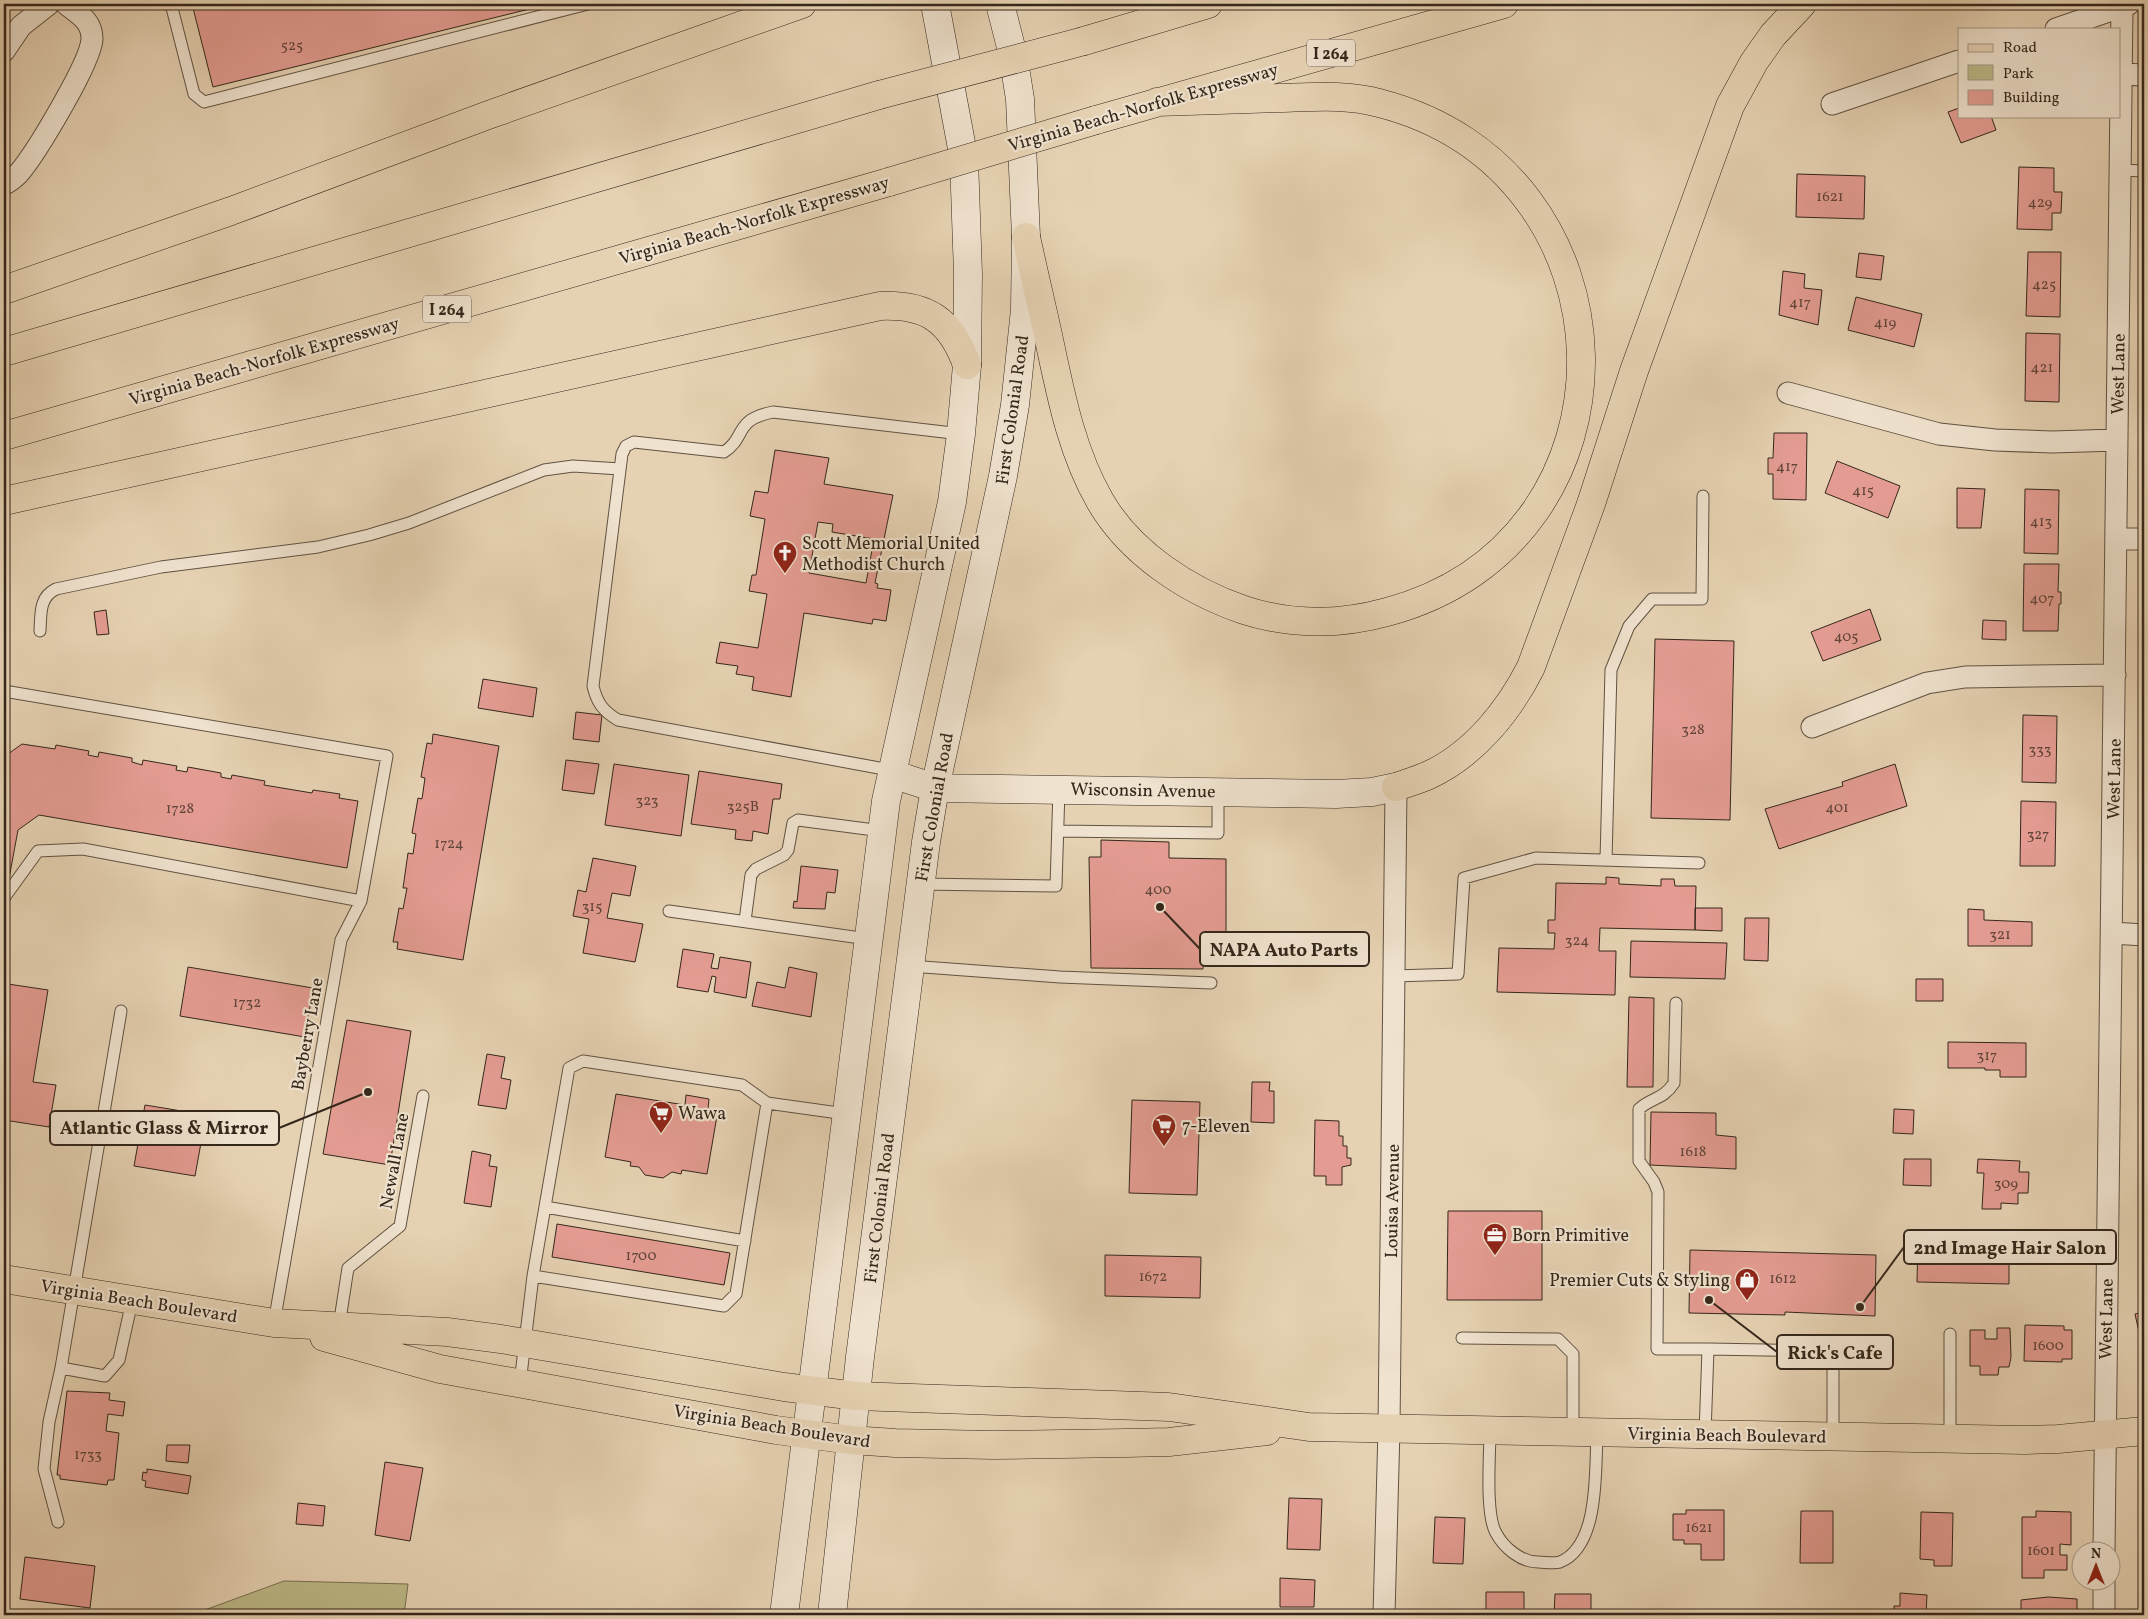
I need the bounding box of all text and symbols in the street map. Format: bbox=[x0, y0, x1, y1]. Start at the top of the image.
legend bbox=[1958, 28, 2120, 118]
house number: 525 bbox=[281, 36, 303, 57]
text: Road bbox=[2003, 38, 2037, 59]
road number: I 264 bbox=[1307, 40, 1355, 66]
street label: Virginia Beach-Norfolk Expressway bbox=[1005, 58, 1282, 159]
text: Park bbox=[2003, 64, 2034, 85]
text: Building bbox=[2003, 88, 2060, 109]
street label: Virginia Beach-Norfolk Expressway bbox=[616, 171, 893, 272]
house number: 1621 bbox=[1816, 187, 1844, 208]
house number: 429 bbox=[2028, 193, 2053, 214]
house number: 425 bbox=[2032, 275, 2056, 296]
house number: 417 bbox=[1789, 293, 1811, 314]
road number: I 264 bbox=[423, 296, 471, 322]
street label: Virginia Beach-Norfolk Expressway bbox=[126, 312, 403, 413]
house number: 419 bbox=[1874, 313, 1896, 334]
street label: West Lane bbox=[2106, 333, 2133, 415]
street label: First Colonial Road bbox=[991, 334, 1036, 487]
house number: 421 bbox=[2031, 358, 2053, 379]
house number: 417 bbox=[1776, 457, 1798, 478]
house number: 415 bbox=[1852, 481, 1874, 502]
house number: 413 bbox=[2030, 512, 2052, 533]
place label: Scott Memorial United Methodist Church bbox=[802, 532, 980, 578]
church icon: Scott Memorial United Methodist Church bbox=[772, 540, 798, 574]
house number: 407 bbox=[2030, 589, 2054, 610]
house number: 405 bbox=[1834, 627, 1858, 648]
house number: 328 bbox=[1681, 720, 1705, 741]
street label: First Colonial Road bbox=[910, 731, 961, 884]
street label: West Lane bbox=[2102, 738, 2129, 820]
house number: 333 bbox=[2029, 740, 2051, 761]
street label: Wisconsin Avenue bbox=[1070, 778, 1216, 805]
house number: 323 bbox=[636, 791, 659, 812]
house number: 325B bbox=[727, 797, 759, 818]
house number: 401 bbox=[1825, 798, 1849, 819]
house number: 1728 bbox=[166, 799, 194, 820]
house number: 327 bbox=[2027, 825, 2049, 846]
house number: 1724 bbox=[434, 834, 464, 855]
house number: 400 bbox=[1145, 880, 1172, 901]
house number: 315 bbox=[582, 897, 602, 918]
house number: 321 bbox=[1989, 925, 2011, 946]
house number: 324 bbox=[1565, 931, 1589, 952]
callout: NAPA Auto Parts bbox=[1200, 932, 1369, 966]
text: NAPA Auto Parts bbox=[1210, 938, 1359, 964]
street label: Bayberry Lane bbox=[286, 976, 331, 1093]
house number: 1732 bbox=[233, 993, 261, 1014]
house number: 317 bbox=[1977, 1046, 1997, 1067]
supermarket icon: Wawa bbox=[648, 1100, 674, 1134]
place label: Wawa bbox=[678, 1102, 726, 1127]
callout: Atlantic Glass & Mirror bbox=[50, 1111, 279, 1145]
street label: Newall Lane bbox=[375, 1111, 416, 1211]
supermarket icon: 7-Eleven bbox=[1151, 1113, 1177, 1147]
place label: 7-Eleven bbox=[1182, 1115, 1250, 1140]
text: Atlantic Glass & Mirror bbox=[60, 1116, 268, 1142]
street label: First Colonial Road bbox=[859, 1132, 902, 1285]
house number: 1618 bbox=[1680, 1142, 1706, 1163]
street label: Louisa Avenue bbox=[1380, 1144, 1407, 1258]
house number: 309 bbox=[1994, 1174, 2018, 1195]
office icon: Born Primitive bbox=[1482, 1222, 1508, 1256]
place label: Born Primitive bbox=[1512, 1224, 1629, 1249]
callout: 2nd Image Hair Salon bbox=[1904, 1230, 2116, 1264]
text: 2nd Image Hair Salon bbox=[1914, 1236, 2106, 1262]
house number: 1700 bbox=[626, 1246, 656, 1267]
house number: 1672 bbox=[1139, 1267, 1167, 1288]
shop icon: Premier Cuts & Styling bbox=[1734, 1267, 1760, 1301]
place label: Premier Cuts & Styling bbox=[1549, 1269, 1730, 1294]
house number: 1612 bbox=[1769, 1269, 1797, 1290]
street label: Virginia Beach Boulevard bbox=[38, 1275, 239, 1330]
street label: West Lane bbox=[2094, 1278, 2121, 1360]
callout: Rick's Cafe bbox=[1777, 1335, 1893, 1369]
house number: 1600 bbox=[2032, 1336, 2064, 1357]
text: Rick's Cafe bbox=[1787, 1341, 1883, 1367]
street label: Virginia Beach Boulevard bbox=[671, 1400, 872, 1455]
street label: Virginia Beach Boulevard bbox=[1627, 1422, 1827, 1451]
house number: 1733 bbox=[74, 1445, 102, 1466]
house number: 1621 bbox=[1685, 1518, 1713, 1539]
house number: 1601 bbox=[2027, 1541, 2055, 1562]
north arrow bbox=[2070, 1542, 2120, 1592]
text: N bbox=[2091, 1545, 2101, 1564]

